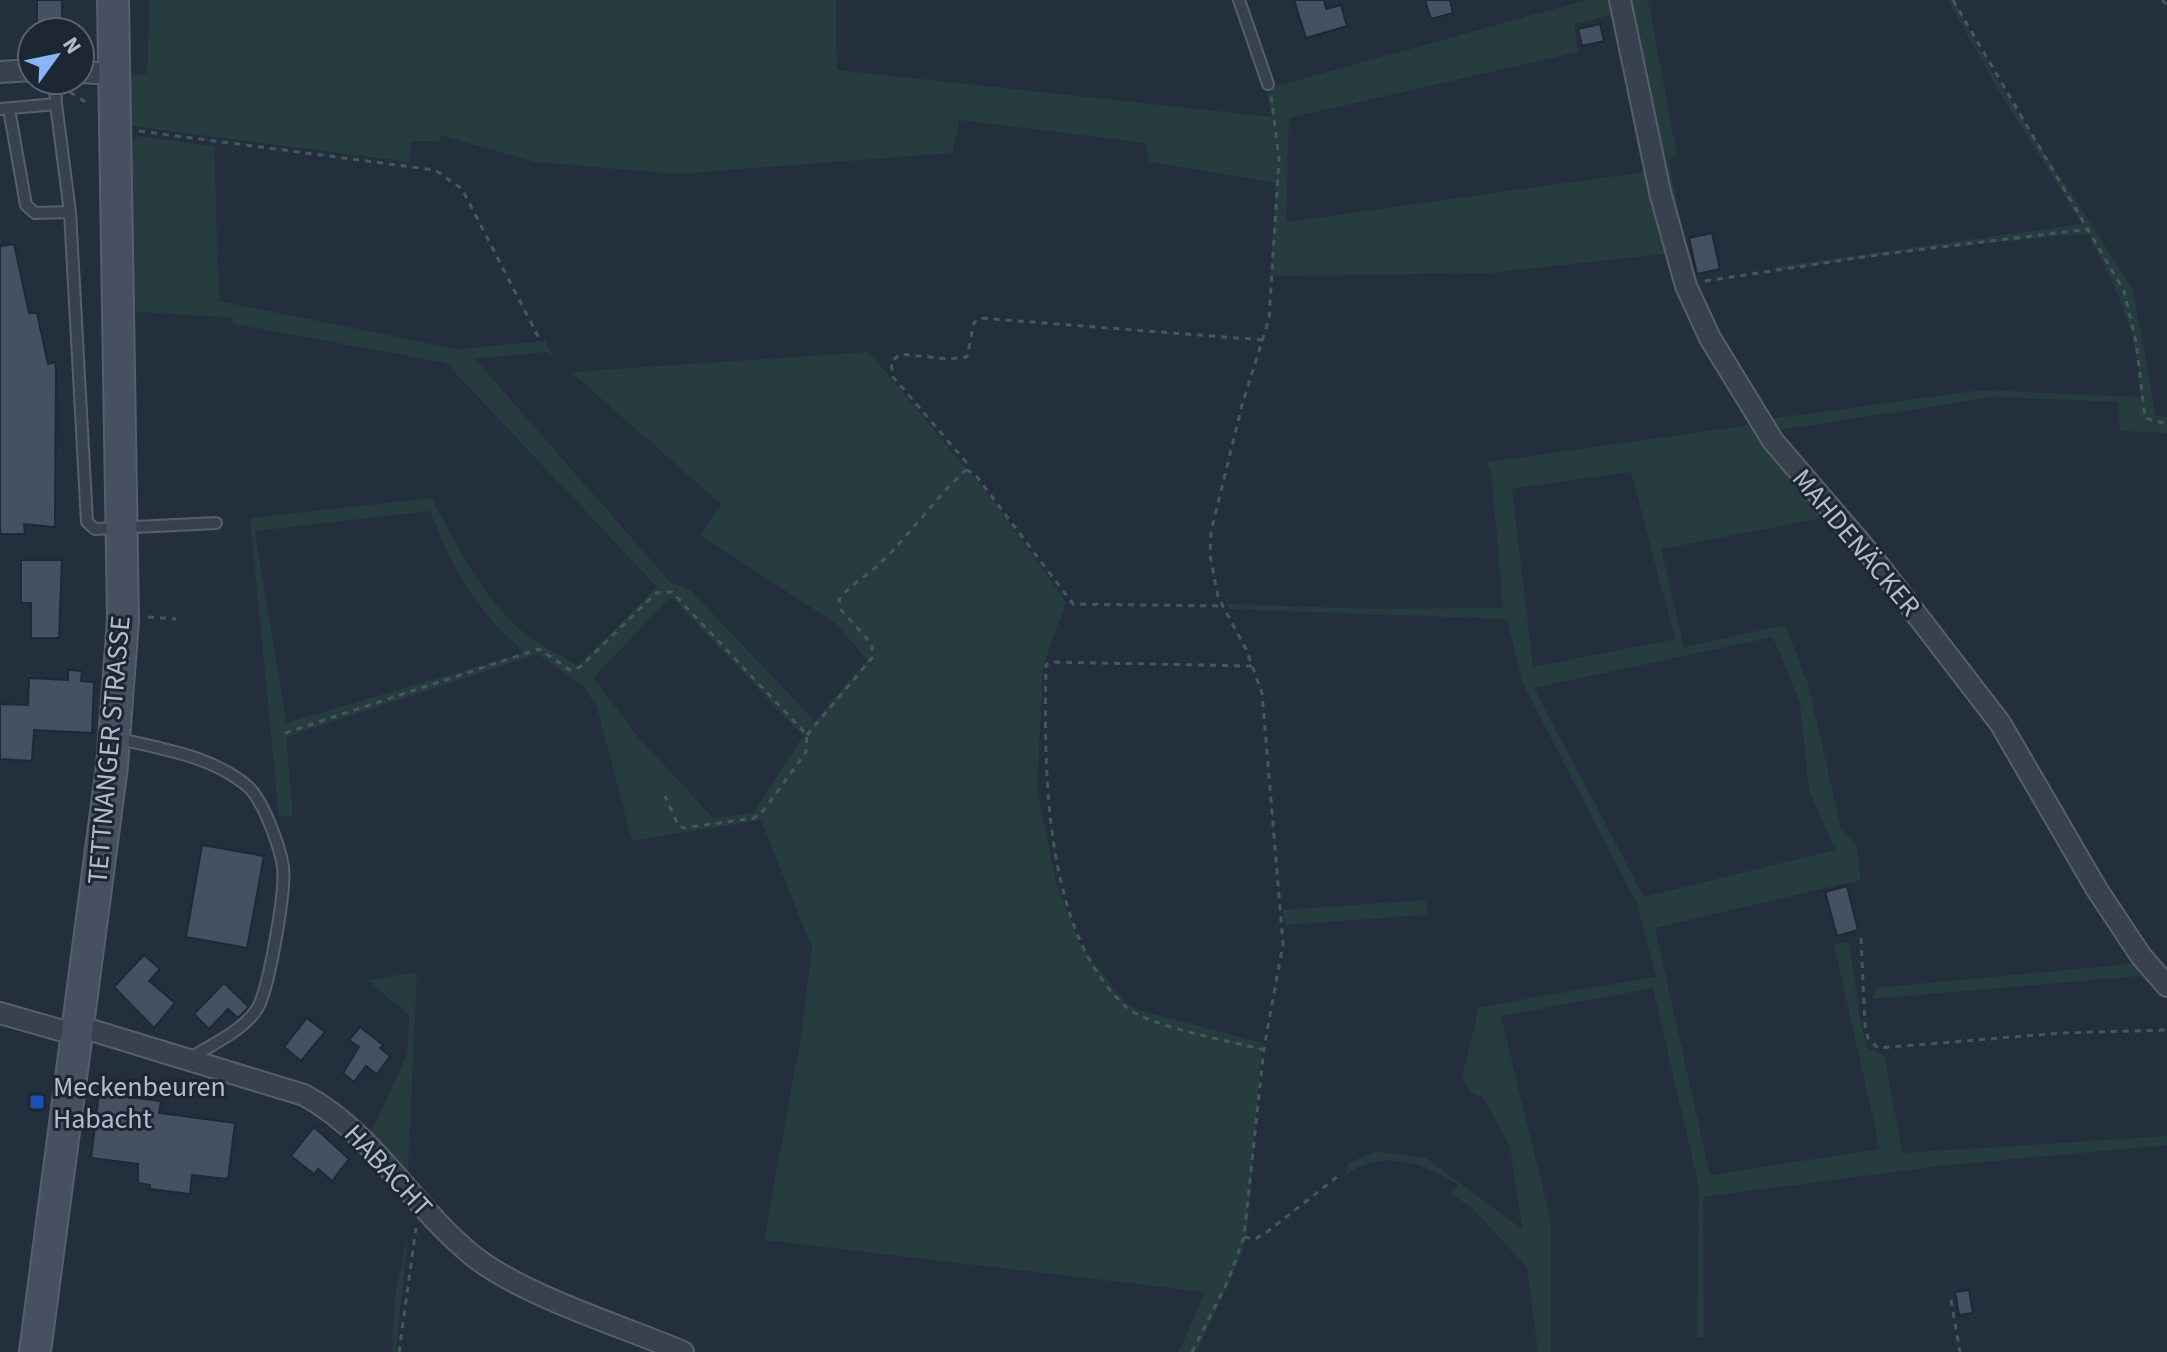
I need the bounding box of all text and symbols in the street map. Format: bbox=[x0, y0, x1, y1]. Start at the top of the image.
north arrow bbox=[16, 16, 96, 96]
text: N bbox=[55, 31, 89, 61]
street label: MAHDENÄCKER bbox=[1782, 460, 1930, 625]
street label: TETTNANGER STRASSE bbox=[77, 614, 141, 886]
place label: Meckenbeuren Habacht bbox=[53, 1067, 226, 1139]
marker: Meckenbeuren Habacht bbox=[28, 1093, 46, 1111]
street label: HABACHT bbox=[335, 1115, 442, 1226]

